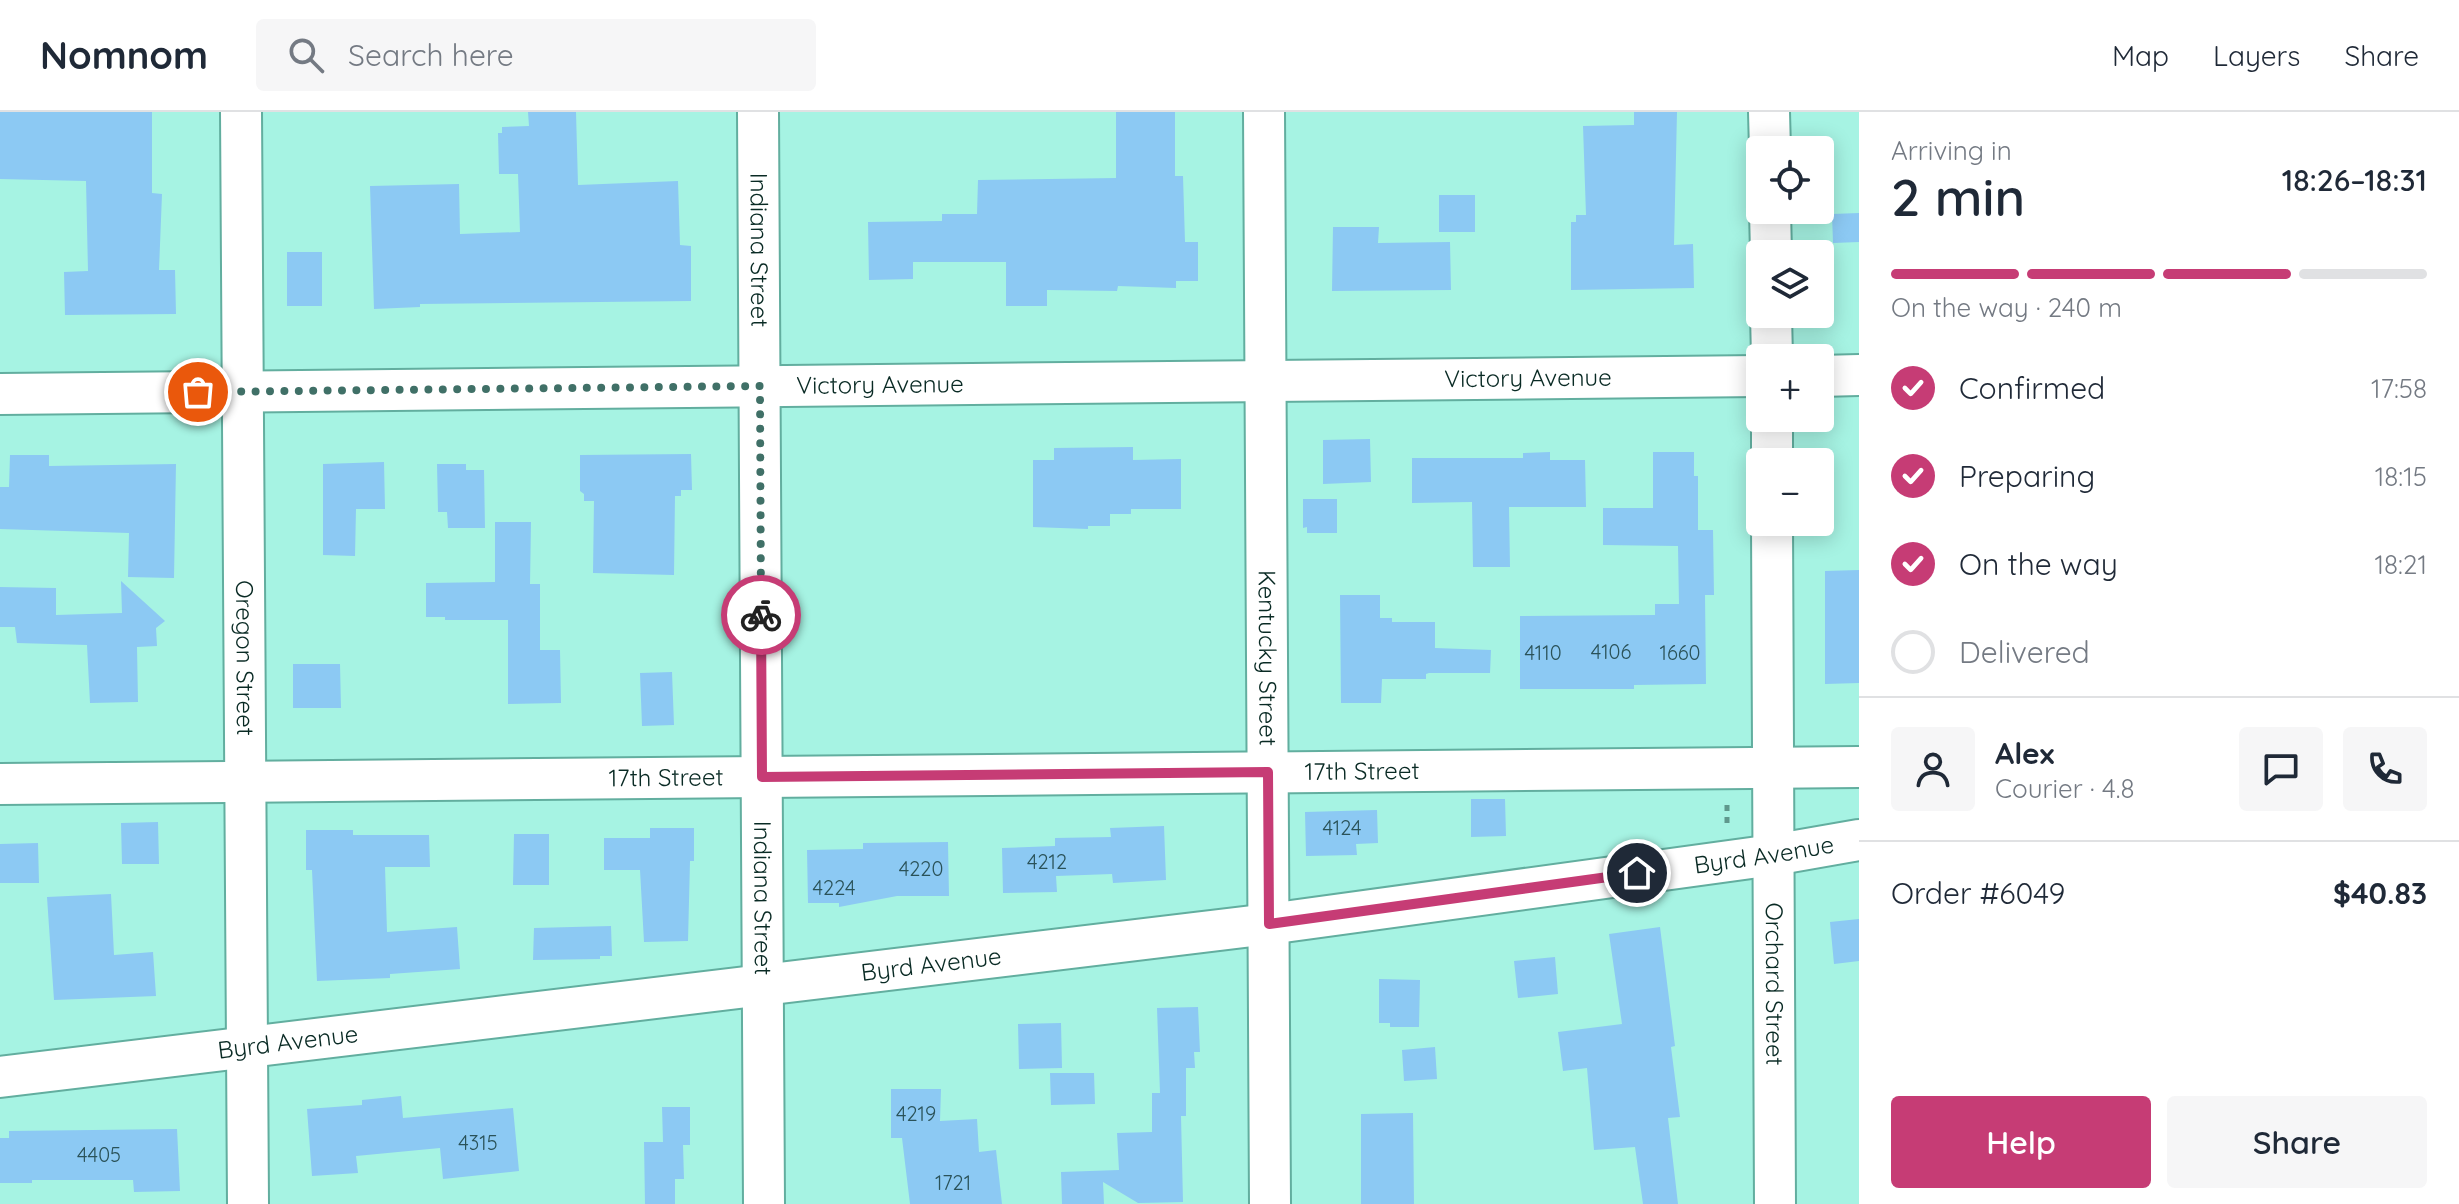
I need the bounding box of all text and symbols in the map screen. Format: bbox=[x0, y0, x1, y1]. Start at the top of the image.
search box bbox=[256, 19, 816, 91]
text: Nomnom bbox=[40, 31, 208, 79]
icon: search bbox=[284, 33, 328, 77]
text: Search here bbox=[348, 36, 514, 74]
text: Map bbox=[2112, 38, 2169, 73]
text: Layers bbox=[2213, 38, 2300, 73]
text: Share bbox=[2344, 38, 2419, 73]
text: Arriving in bbox=[1891, 134, 2012, 167]
map controls bbox=[1746, 136, 1834, 536]
button: locate bbox=[1746, 136, 1834, 224]
text: 18:26–18:31 bbox=[2282, 161, 2427, 199]
text: 2 min bbox=[1891, 164, 2025, 229]
street label: Indiana Street bbox=[744, 173, 775, 327]
button: layers bbox=[1746, 240, 1834, 328]
text: On the way · 240 m bbox=[1891, 291, 2122, 324]
button: + bbox=[1746, 344, 1834, 432]
pin bbox=[164, 358, 232, 426]
street label: Victory Avenue bbox=[1444, 362, 1612, 393]
icon: check bbox=[1891, 366, 1935, 410]
street label: Victory Avenue bbox=[796, 368, 964, 400]
text: Confirmed bbox=[1959, 369, 2105, 407]
icon: bag bbox=[176, 370, 220, 414]
text: 17:58 bbox=[2371, 372, 2427, 405]
button: − bbox=[1746, 448, 1834, 536]
icon: check bbox=[1891, 454, 1935, 498]
text: Preparing bbox=[1959, 457, 2095, 495]
text: 18:15 bbox=[2375, 460, 2427, 493]
icon: check bbox=[1891, 542, 1935, 586]
text: On the way bbox=[1959, 545, 2118, 583]
text: 18:21 bbox=[2374, 548, 2427, 581]
street label: Kentucky Street bbox=[1253, 570, 1283, 746]
courier bbox=[721, 575, 801, 655]
street label: Oregon Street bbox=[230, 580, 261, 736]
icon: bike bbox=[739, 593, 783, 637]
text: Delivered bbox=[1959, 633, 2090, 671]
house number: 4106 bbox=[1591, 639, 1631, 664]
house number: 4110 bbox=[1524, 640, 1562, 665]
house number: 1660 bbox=[1660, 640, 1700, 665]
button: person bbox=[1891, 727, 1975, 811]
button: chat bbox=[2239, 727, 2323, 811]
button: phone bbox=[2343, 727, 2427, 811]
text: Alex bbox=[1995, 734, 2054, 772]
street label: 17th Street bbox=[1304, 755, 1420, 786]
street label: 17th Street bbox=[608, 761, 724, 792]
text: Courier · 4.8 bbox=[1995, 772, 2134, 805]
house number: 4124 bbox=[1322, 815, 1362, 840]
street label: Indiana Street bbox=[748, 821, 779, 975]
street label: Byrd Avenue bbox=[1692, 829, 1836, 880]
pin bbox=[1603, 839, 1671, 907]
house number: 4212 bbox=[1027, 849, 1067, 874]
icon: home bbox=[1615, 851, 1659, 895]
house number: 4220 bbox=[899, 856, 943, 881]
text: Order #6049 bbox=[1891, 874, 2065, 912]
text: $40.83 bbox=[2333, 874, 2427, 912]
house number: 4224 bbox=[813, 875, 855, 900]
street label: Orchard Street bbox=[1760, 902, 1790, 1066]
street label: Byrd Avenue bbox=[859, 940, 1003, 987]
street label: Byrd Avenue bbox=[216, 1018, 360, 1065]
button: Help bbox=[1891, 1096, 2151, 1188]
button: Share bbox=[2167, 1096, 2427, 1188]
house number: 4219 bbox=[896, 1101, 936, 1126]
house number: 4315 bbox=[458, 1130, 498, 1155]
house number: 4405 bbox=[77, 1142, 121, 1167]
house number: 1721 bbox=[935, 1170, 971, 1195]

